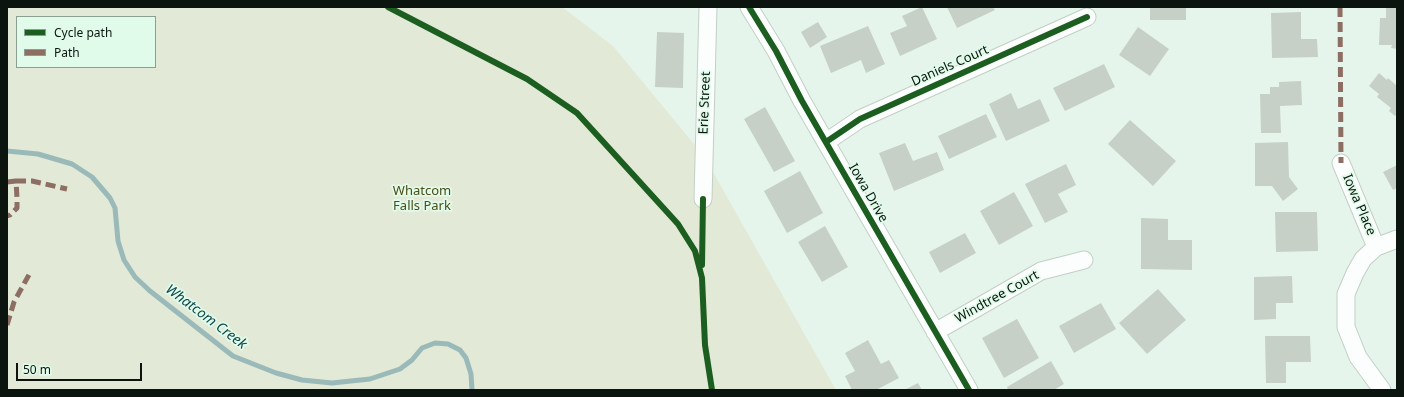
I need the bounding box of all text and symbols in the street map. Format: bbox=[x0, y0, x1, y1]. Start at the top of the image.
legend bbox=[16, 16, 156, 68]
text: Cycle path bbox=[54, 24, 112, 41]
street label: Daniels Court bbox=[909, 42, 991, 90]
text: Path bbox=[54, 44, 80, 61]
street label: Erie Street bbox=[696, 71, 714, 135]
street label: Iowa Drive bbox=[845, 161, 891, 225]
street label: Iowa Place bbox=[1339, 172, 1379, 238]
park label: Whatcom Falls Park bbox=[393, 183, 451, 214]
street label: Windtree Court bbox=[952, 268, 1042, 326]
water label: Whatcom Creek bbox=[162, 281, 250, 353]
scale bar bbox=[18, 355, 144, 381]
text: 50 m bbox=[23, 361, 51, 378]

